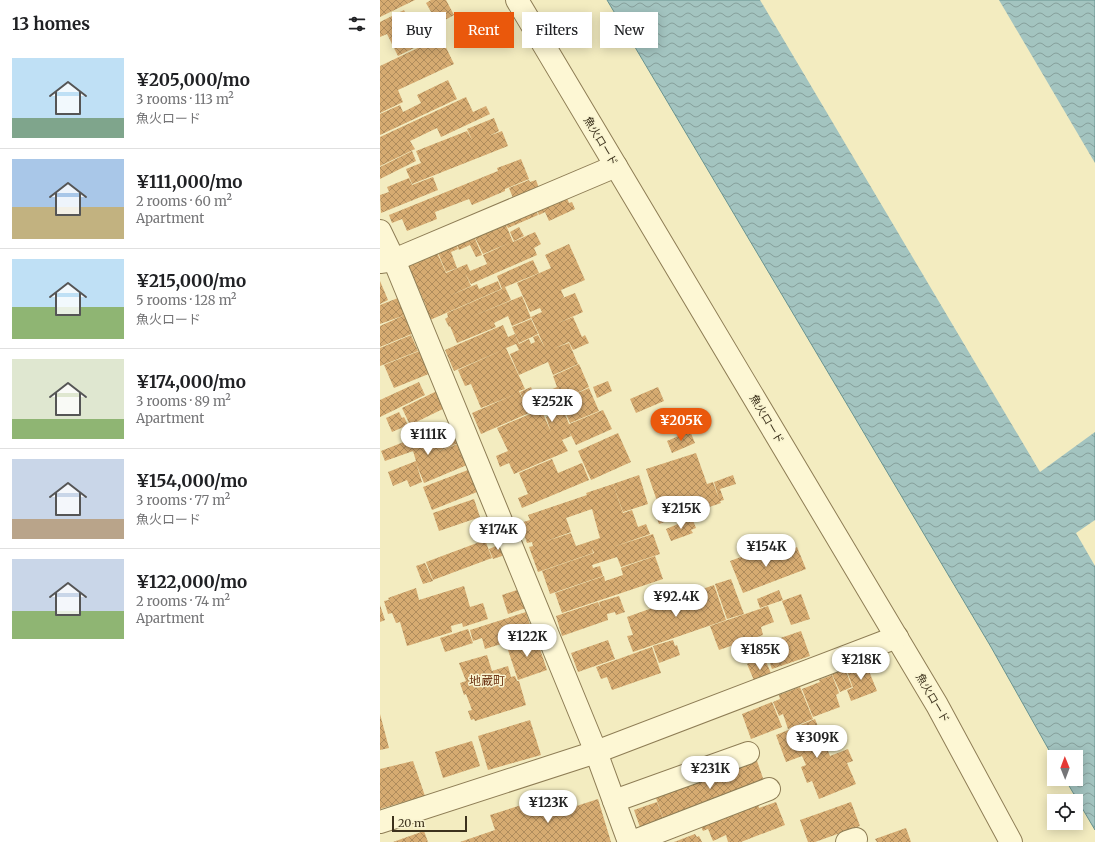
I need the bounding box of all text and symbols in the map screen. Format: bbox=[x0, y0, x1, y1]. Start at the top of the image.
chip: Buy bbox=[392, 12, 446, 48]
chip: Rent bbox=[454, 12, 514, 48]
chip: Filters bbox=[522, 12, 592, 48]
chip: New bbox=[600, 12, 658, 48]
text: 13 homes bbox=[12, 13, 90, 35]
icon: filters bbox=[346, 13, 368, 35]
text: ¥205,000/mo bbox=[136, 69, 250, 91]
icon: home bbox=[44, 74, 92, 122]
text: 3 rooms · 113 m² bbox=[136, 91, 234, 108]
text: 魚火ロード bbox=[136, 110, 201, 127]
street label: 魚火ロード bbox=[581, 114, 621, 168]
text: ¥111,000/mo bbox=[136, 171, 243, 193]
icon: home bbox=[44, 175, 92, 223]
text: 2 rooms · 60 m² bbox=[136, 193, 232, 210]
text: Apartment bbox=[136, 210, 204, 227]
text: ¥215,000/mo bbox=[136, 270, 246, 292]
icon: home bbox=[44, 275, 92, 323]
text: 5 rooms · 128 m² bbox=[136, 292, 237, 309]
text: 魚火ロード bbox=[136, 311, 201, 328]
text: ¥174,000/mo bbox=[136, 371, 246, 393]
icon: home bbox=[44, 375, 92, 423]
pin: ¥252K bbox=[524, 389, 580, 423]
street label: 魚火ロード bbox=[747, 392, 787, 446]
text: 3 rooms · 89 m² bbox=[136, 393, 231, 410]
text: ¥252K bbox=[531, 393, 573, 410]
pin: ¥205K bbox=[653, 408, 709, 442]
text: Apartment bbox=[136, 410, 204, 427]
text: ¥205K bbox=[660, 412, 702, 429]
pin: ¥111K bbox=[400, 422, 456, 456]
text: ¥111K bbox=[410, 426, 446, 443]
text: ¥154,000/mo bbox=[136, 470, 248, 492]
icon: home bbox=[44, 475, 92, 523]
text: 3 rooms · 77 m² bbox=[136, 492, 230, 509]
pin: ¥215K bbox=[653, 496, 709, 530]
text: ¥215K bbox=[661, 500, 701, 517]
text: 魚火ロード bbox=[136, 511, 201, 528]
pin: ¥174K bbox=[470, 517, 526, 551]
text: ¥174K bbox=[478, 521, 518, 538]
pin: ¥154K bbox=[738, 534, 794, 568]
text: ¥154K bbox=[746, 538, 786, 555]
text: ¥122,000/mo bbox=[136, 571, 247, 593]
icon: home bbox=[44, 575, 92, 623]
pin: ¥92.4K bbox=[643, 584, 709, 618]
text: ¥92.4K bbox=[653, 588, 699, 605]
text: 2 rooms · 74 m² bbox=[136, 593, 230, 610]
text: Apartment bbox=[136, 610, 204, 627]
pin: ¥122K bbox=[499, 624, 555, 658]
text: ¥122K bbox=[507, 628, 547, 645]
pin: ¥185K bbox=[732, 637, 788, 671]
text: ¥185K bbox=[740, 641, 780, 658]
pin: ¥218K bbox=[833, 647, 889, 681]
text: ¥218K bbox=[841, 651, 881, 668]
street label: 魚火ロード bbox=[913, 671, 953, 725]
district label: 地蔵町 bbox=[469, 673, 505, 688]
pin: ¥309K bbox=[789, 725, 845, 759]
text: ¥309K bbox=[795, 729, 839, 746]
north arrow bbox=[1047, 750, 1083, 786]
map controls bbox=[1047, 750, 1083, 830]
pin: ¥231K bbox=[682, 756, 738, 790]
text: ¥231K bbox=[690, 760, 730, 777]
pin: ¥123K bbox=[520, 790, 576, 824]
text: ¥123K bbox=[528, 794, 568, 811]
button: locate bbox=[1047, 794, 1083, 830]
scale bar bbox=[392, 814, 467, 833]
text: 20 m bbox=[398, 816, 425, 830]

